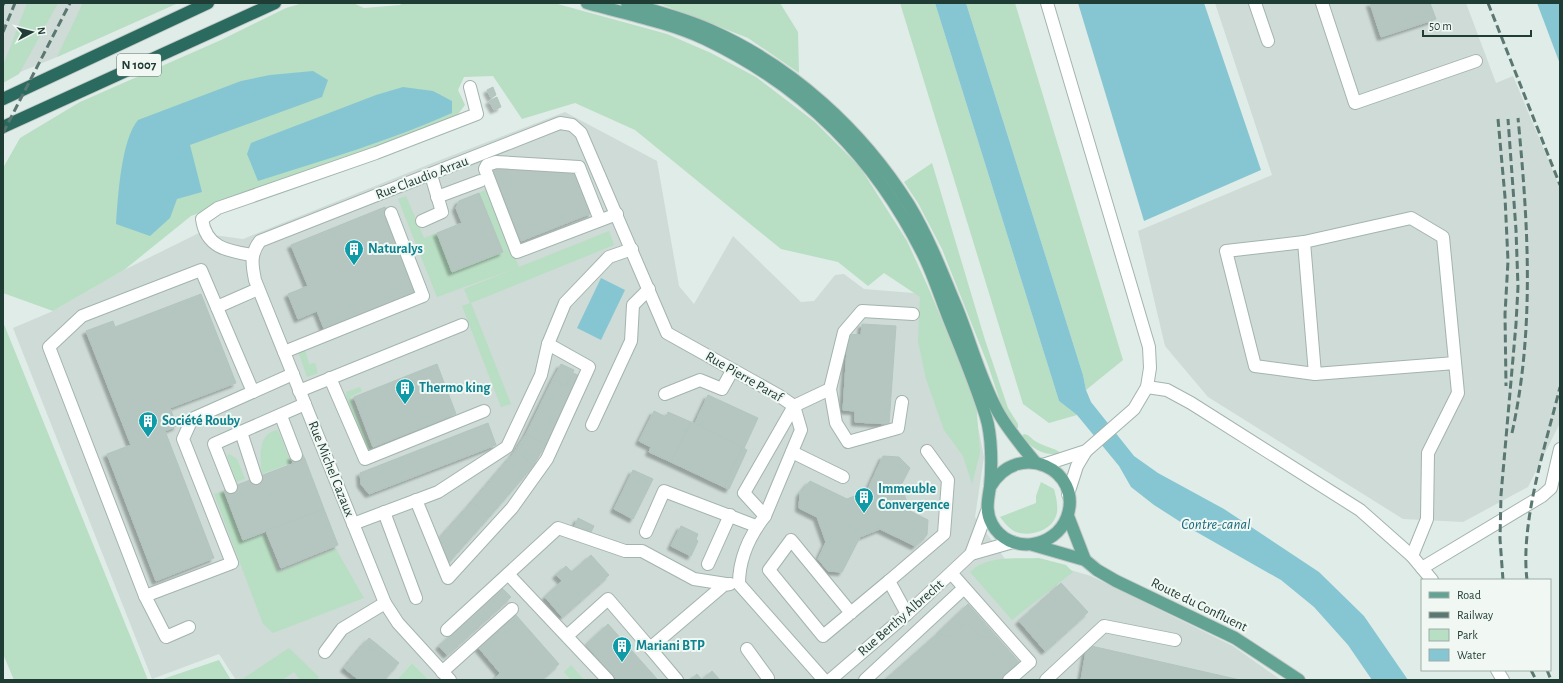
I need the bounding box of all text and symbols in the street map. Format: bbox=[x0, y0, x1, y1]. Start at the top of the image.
north arrow bbox=[12, 12, 52, 52]
scale bar bbox=[1423, 12, 1531, 38]
text: 50 m bbox=[1429, 20, 1452, 32]
text: N bbox=[36, 26, 47, 35]
road number: N 1007 bbox=[117, 54, 161, 76]
street label: Rue Claudio Arrau bbox=[374, 154, 470, 202]
building icon: Naturalys bbox=[343, 238, 365, 266]
place label: Naturalys bbox=[368, 242, 423, 256]
street label: Rue Pierre Paraf bbox=[703, 349, 786, 405]
building icon: Thermo king bbox=[394, 377, 416, 405]
place label: Thermo king bbox=[419, 381, 491, 395]
building icon: Société Rouby bbox=[137, 410, 159, 438]
place label: Société Rouby bbox=[162, 414, 241, 428]
street label: Rue Michel Cazaux bbox=[305, 419, 357, 519]
place label: Immeuble Convergence bbox=[878, 482, 950, 512]
building icon: Immeuble Convergence bbox=[853, 486, 875, 514]
water label: Contre-canal bbox=[1181, 517, 1251, 532]
street label: Route du Confluent bbox=[1149, 576, 1250, 635]
street label: Rue Berthy Albrecht bbox=[856, 577, 947, 659]
legend bbox=[1421, 579, 1551, 671]
text: Road bbox=[1457, 589, 1481, 601]
text: Railway bbox=[1457, 609, 1493, 622]
text: Park bbox=[1457, 629, 1478, 641]
building icon: Mariani BTP bbox=[611, 635, 633, 663]
place label: Mariani BTP bbox=[636, 639, 705, 653]
text: Water bbox=[1457, 649, 1486, 661]

